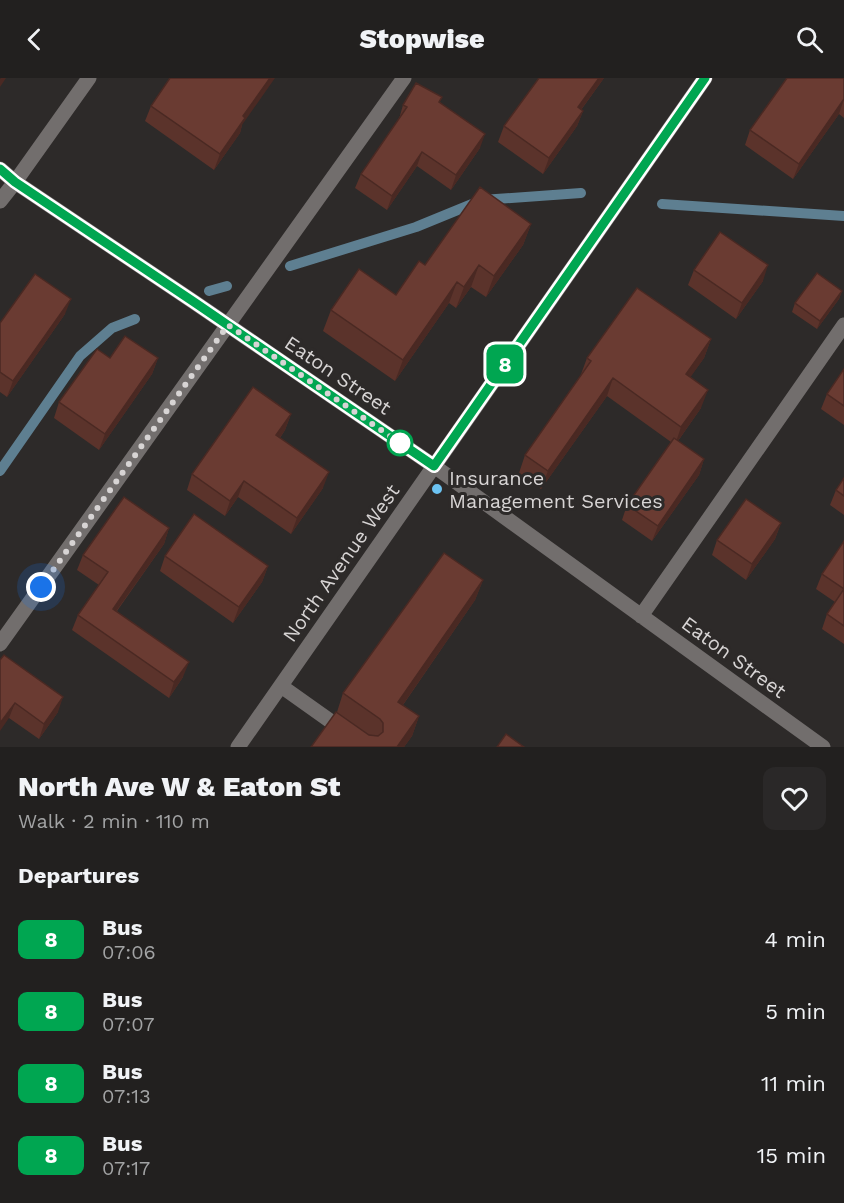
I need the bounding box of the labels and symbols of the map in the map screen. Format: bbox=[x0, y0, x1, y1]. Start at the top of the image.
street label: Eaton Street bbox=[280, 331, 396, 420]
line badge: 8 bbox=[486, 344, 524, 384]
unlabelled marker bbox=[387, 430, 413, 456]
place label: Insurance Management Services bbox=[449, 466, 663, 513]
street label: North Avenue West bbox=[278, 479, 405, 646]
marker: Insurance Management Services bbox=[430, 482, 444, 496]
your location bbox=[26, 572, 56, 602]
street label: Eaton Street bbox=[677, 611, 791, 703]

